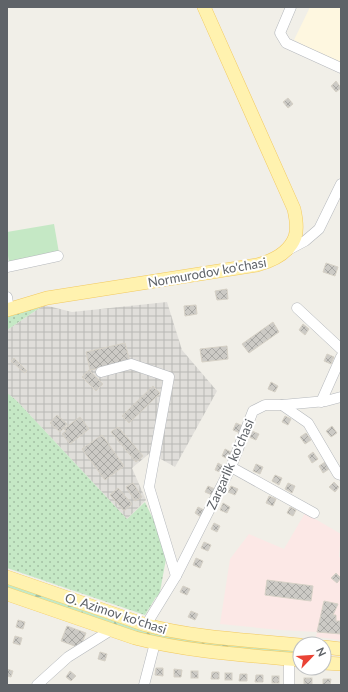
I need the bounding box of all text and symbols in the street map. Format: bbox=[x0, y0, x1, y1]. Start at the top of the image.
street label: Normurodov ko'chasi bbox=[146, 254, 268, 290]
street label: Zargarlik ko'chasi bbox=[203, 416, 257, 512]
street label: O. Azimov ko'chasi bbox=[63, 589, 169, 637]
north arrow bbox=[292, 636, 332, 676]
text: N bbox=[314, 645, 329, 658]

